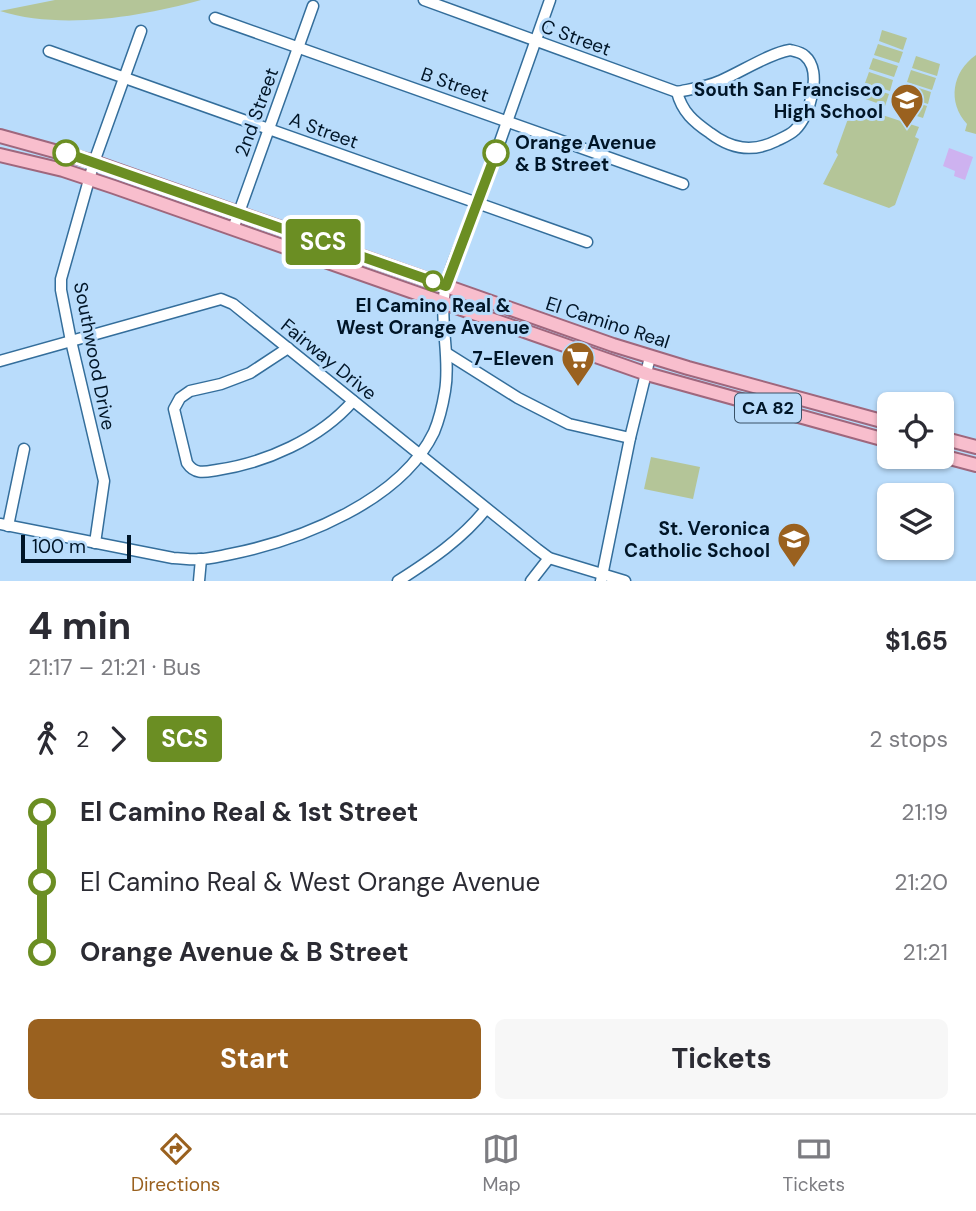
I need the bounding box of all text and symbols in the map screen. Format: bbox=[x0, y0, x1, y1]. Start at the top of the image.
street label: C Street bbox=[537, 13, 614, 62]
street label: B Street bbox=[418, 61, 492, 108]
street label: 2nd Street bbox=[229, 64, 284, 160]
place label: South San Francisco High School bbox=[694, 77, 883, 124]
school or university icon: South San Francisco High School bbox=[888, 81, 926, 130]
street label: A Street bbox=[286, 106, 362, 154]
place label: Orange Avenue & B Street bbox=[515, 130, 656, 177]
unlabelled marker bbox=[53, 140, 79, 166]
marker: Orange Avenue & B Street bbox=[483, 140, 509, 166]
line badge: SCS bbox=[283, 219, 363, 265]
text: SCS bbox=[300, 226, 346, 257]
marker: El Camino Real & West Orange Avenue bbox=[423, 271, 443, 291]
street label: Southwood Drive bbox=[68, 280, 121, 432]
street label: El Camino Real bbox=[543, 291, 673, 354]
place label: El Camino Real & West Orange Avenue bbox=[336, 293, 530, 340]
street label: Fairway Drive bbox=[276, 313, 382, 406]
supermarket icon: 7-Eleven bbox=[559, 339, 597, 388]
place label: 7-Eleven bbox=[472, 346, 554, 371]
map controls bbox=[877, 392, 954, 560]
button: locate bbox=[877, 392, 954, 469]
road number: CA 82 bbox=[735, 394, 801, 422]
button: layers bbox=[877, 483, 954, 560]
place label: St. Veronica Catholic School bbox=[624, 516, 770, 563]
school or university icon: St. Veronica Catholic School bbox=[775, 520, 813, 569]
scale bar bbox=[21, 532, 131, 564]
text: 100 m bbox=[32, 534, 86, 559]
text: 4 min bbox=[28, 601, 131, 651]
text: $1.65 bbox=[885, 624, 948, 658]
text: 21:17 – 21:21 · Bus bbox=[28, 652, 201, 682]
icon: walk bbox=[28, 720, 66, 758]
icon: forward bbox=[99, 720, 137, 758]
text: SCS bbox=[161, 723, 208, 754]
text: 2 bbox=[76, 724, 89, 754]
text: 2 stops bbox=[869, 724, 948, 754]
text: El Camino Real & 1st Street bbox=[80, 795, 418, 829]
text: 21:19 bbox=[901, 797, 948, 827]
text: El Camino Real & West Orange Avenue bbox=[80, 865, 540, 899]
text: 21:20 bbox=[894, 867, 948, 897]
text: Orange Avenue & B Street bbox=[80, 935, 408, 969]
text: 21:21 bbox=[903, 937, 948, 967]
button: Start bbox=[28, 1019, 481, 1099]
button: Tickets bbox=[495, 1019, 948, 1099]
tab: Directions bbox=[131, 1130, 220, 1197]
tab: Map bbox=[482, 1130, 521, 1197]
tab: Tickets bbox=[783, 1130, 845, 1197]

